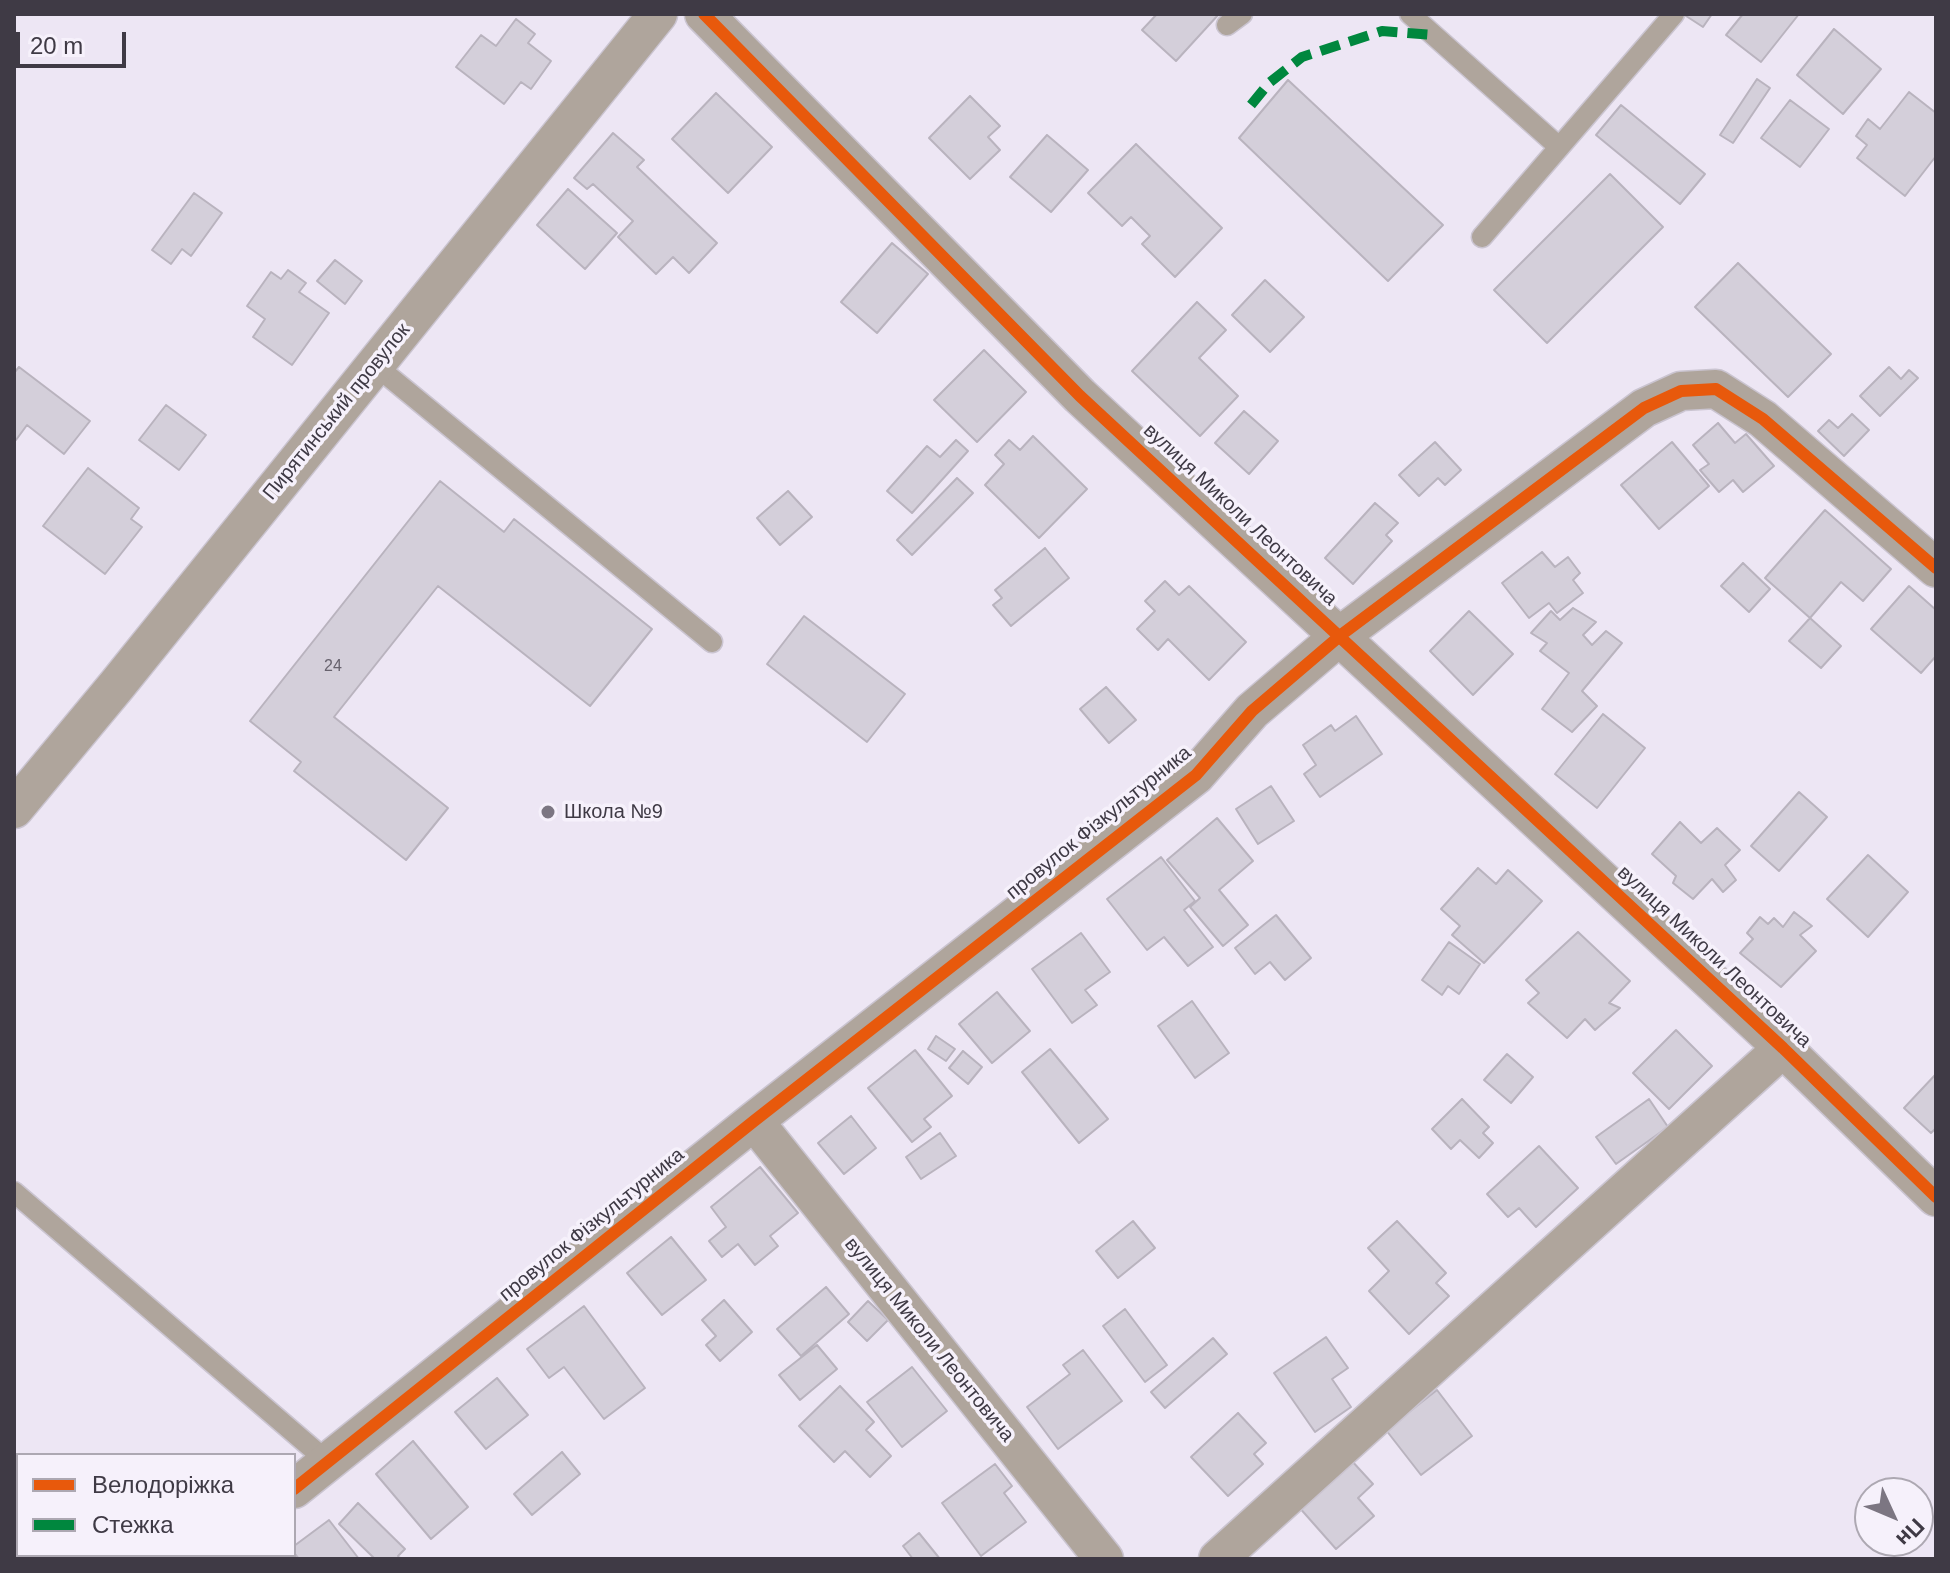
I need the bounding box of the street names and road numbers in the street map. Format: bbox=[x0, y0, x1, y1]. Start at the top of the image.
street label: Пирятинський провулок bbox=[258, 319, 416, 505]
street label: вулиця Миколи Леонтовича bbox=[1138, 419, 1342, 611]
street label: провулок Фізкультурника bbox=[1002, 741, 1196, 905]
street label: вулиця Миколи Леонтовича bbox=[1612, 861, 1816, 1053]
street label: провулок Фізкультурника bbox=[495, 1143, 689, 1307]
street label: вулиця Миколи Леонтовича bbox=[839, 1233, 1019, 1447]

